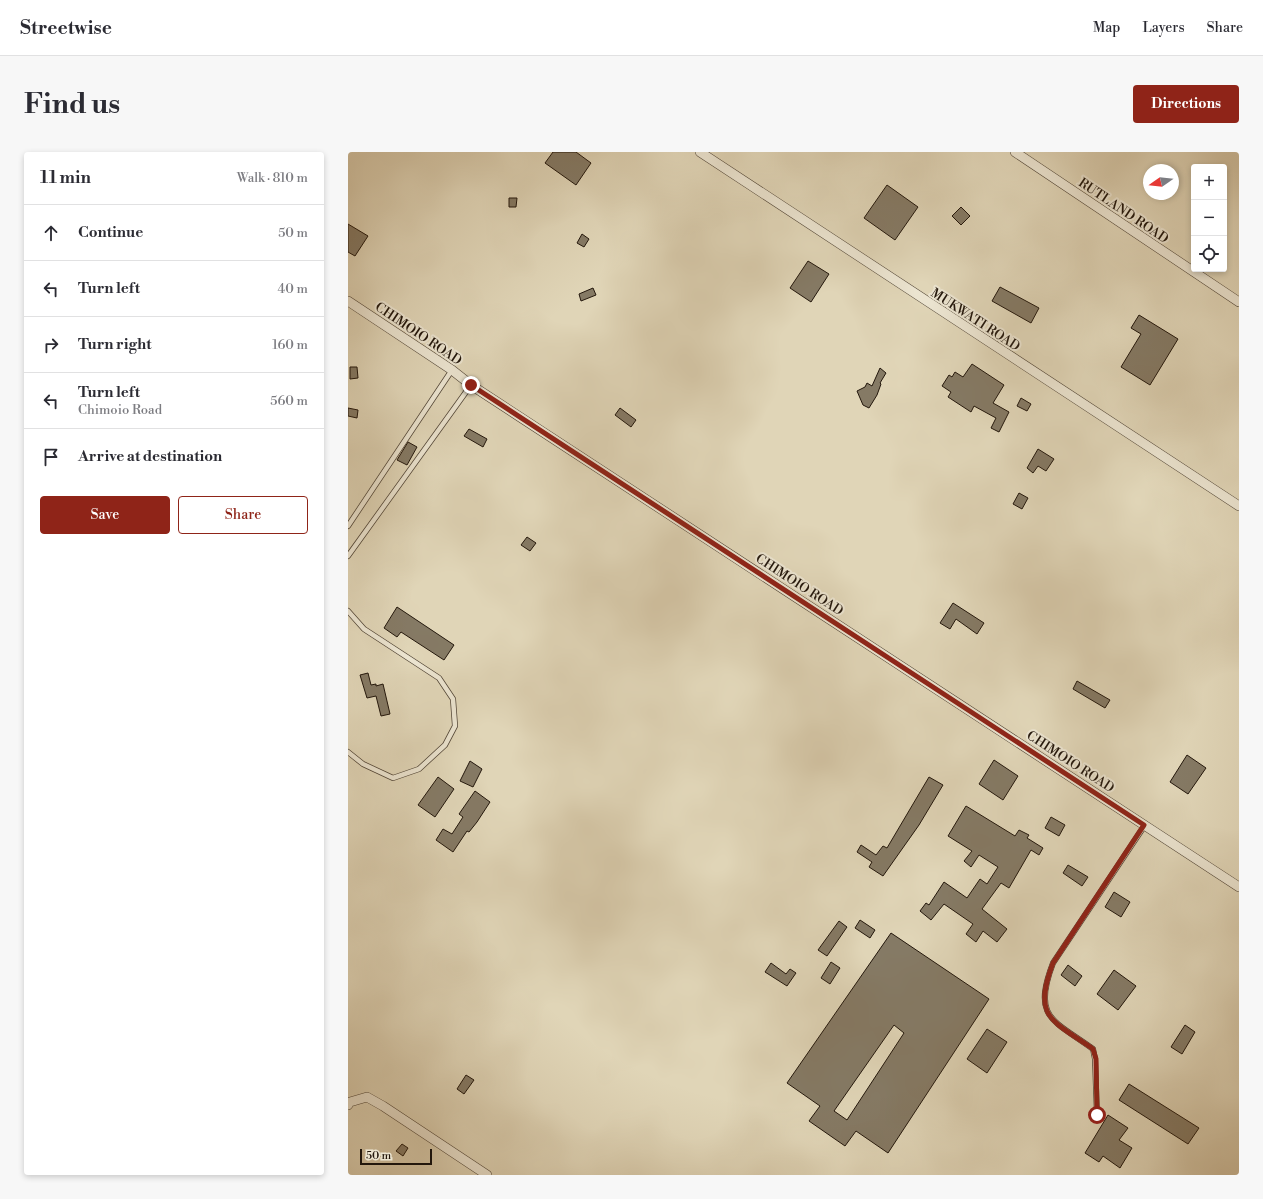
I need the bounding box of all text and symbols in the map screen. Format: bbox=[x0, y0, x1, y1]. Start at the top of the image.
text: Streetwise bbox=[20, 16, 112, 40]
text: Map bbox=[1093, 19, 1120, 37]
text: Layers bbox=[1142, 19, 1185, 37]
text: Share bbox=[1207, 19, 1243, 37]
button: Directions bbox=[1133, 85, 1239, 123]
text: Find us bbox=[24, 87, 120, 122]
north arrow bbox=[1143, 164, 1179, 200]
map controls bbox=[1191, 164, 1227, 272]
button: + bbox=[1191, 164, 1227, 200]
text: 11 min bbox=[40, 167, 91, 189]
text: Walk · 810 m bbox=[237, 170, 308, 186]
street label: RUTLAND ROAD bbox=[1075, 175, 1172, 247]
button: − bbox=[1191, 200, 1227, 236]
icon: ahead bbox=[40, 222, 62, 244]
text: Continue bbox=[78, 223, 143, 242]
text: 50 m bbox=[278, 225, 308, 241]
button: locate bbox=[1191, 236, 1227, 272]
icon: left bbox=[40, 278, 62, 300]
text: Turn left bbox=[78, 279, 140, 298]
text: 40 m bbox=[278, 281, 308, 297]
street label: MUKWATI ROAD bbox=[928, 285, 1023, 355]
street label: CHIMOIO ROAD bbox=[372, 299, 465, 369]
icon: right bbox=[40, 334, 62, 356]
text: Turn right bbox=[78, 335, 152, 354]
text: 160 m bbox=[272, 337, 308, 353]
route end bbox=[462, 376, 480, 394]
text: Turn left bbox=[78, 383, 140, 402]
icon: left bbox=[40, 390, 62, 412]
text: 560 m bbox=[270, 393, 308, 409]
text: Chimoio Road bbox=[78, 402, 162, 418]
icon: arrive bbox=[40, 446, 62, 468]
text: Arrive at destination bbox=[78, 447, 222, 466]
button: Save bbox=[40, 496, 170, 534]
button: Share bbox=[178, 496, 308, 534]
street label: CHIMOIO ROAD bbox=[753, 551, 846, 619]
street label: CHIMOIO ROAD bbox=[1024, 728, 1117, 796]
route start bbox=[1088, 1106, 1106, 1124]
scale bar bbox=[360, 1147, 432, 1166]
text: 50 m bbox=[366, 1149, 391, 1163]

